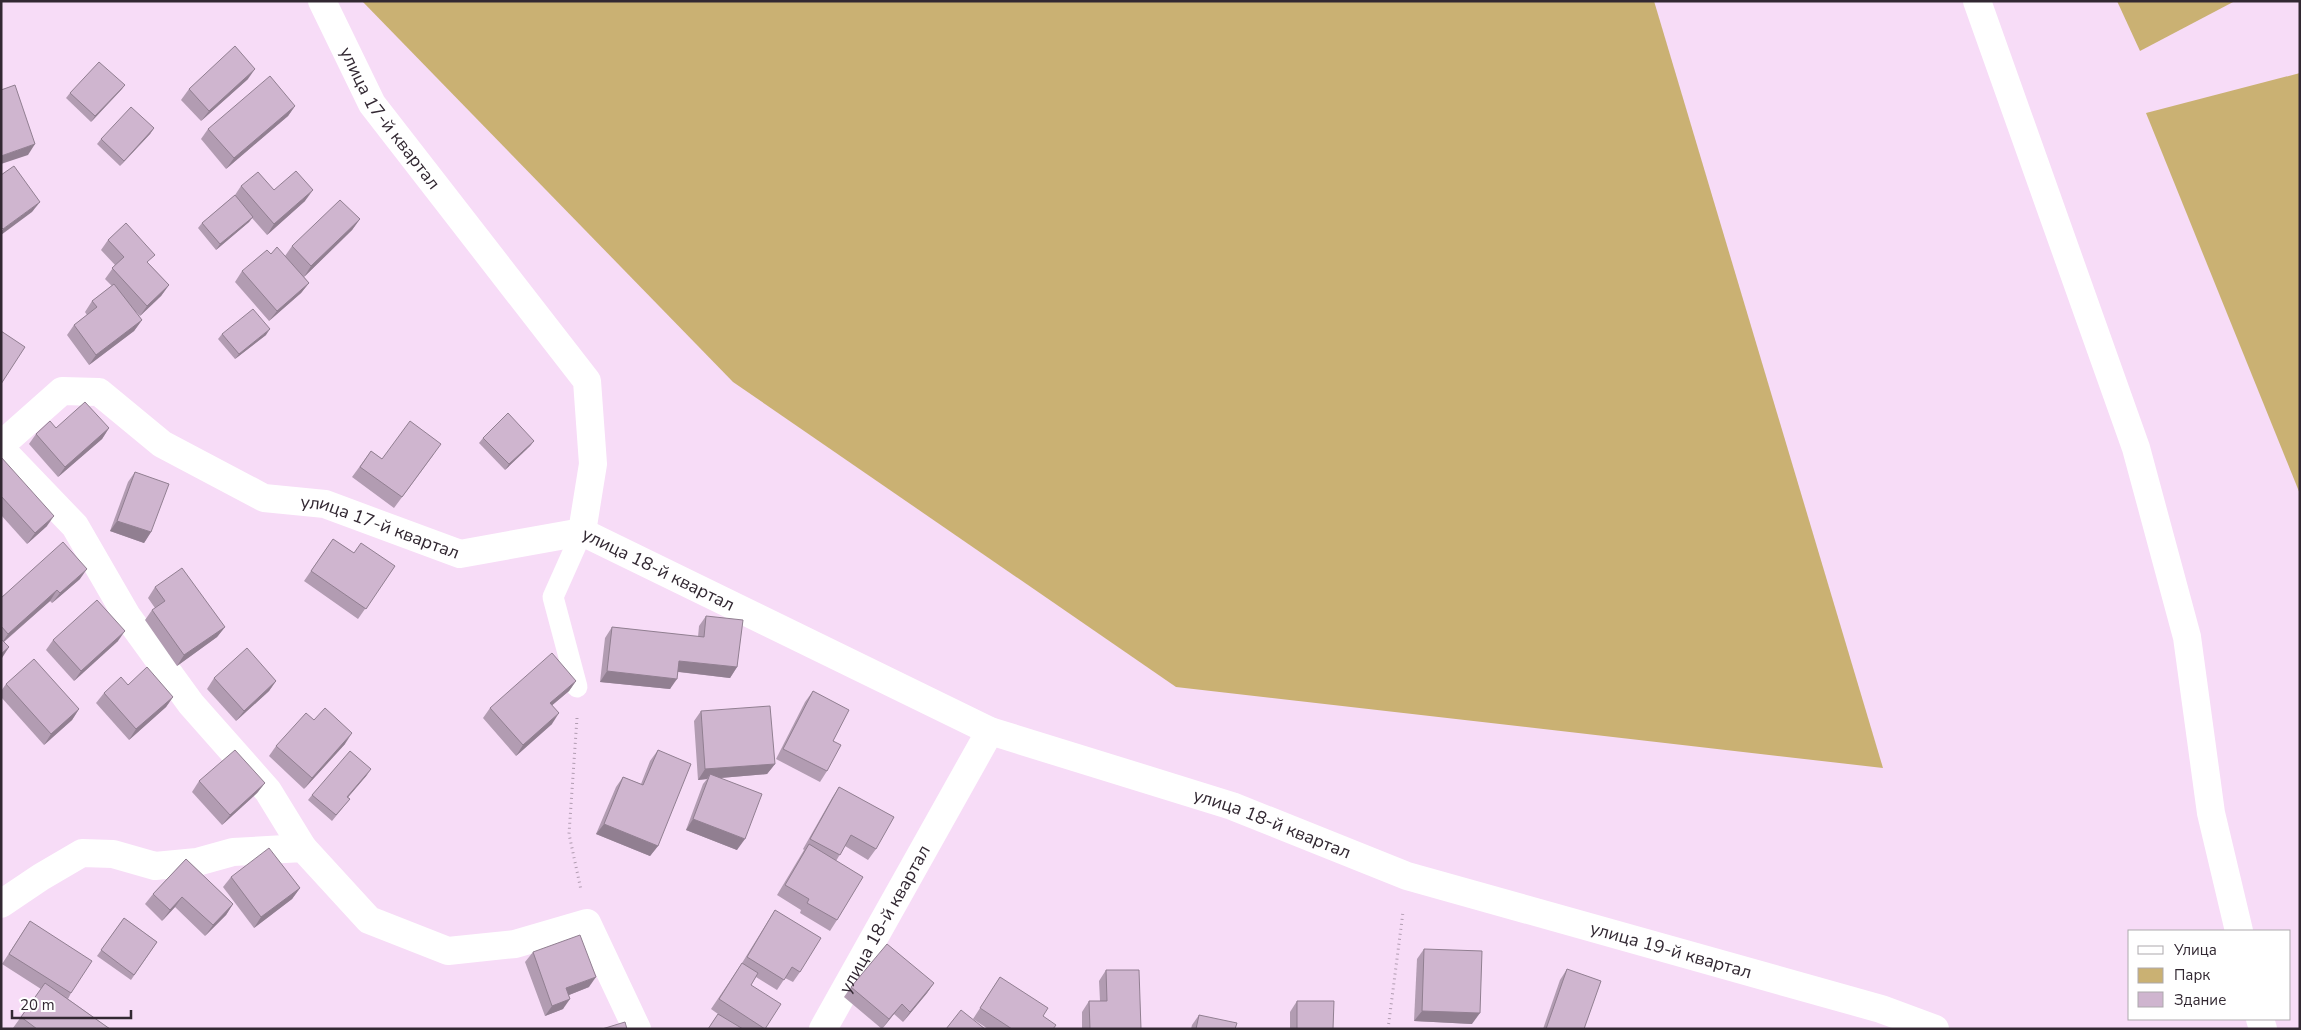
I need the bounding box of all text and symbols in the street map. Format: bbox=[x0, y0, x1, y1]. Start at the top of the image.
street label: улица 17-й квартал bbox=[334, 43, 446, 194]
street label: улица 17-й квартал bbox=[300, 490, 463, 565]
street label: улица 18-й квартал bbox=[578, 522, 739, 617]
street label: улица 18-й квартал bbox=[1190, 783, 1355, 864]
street label: улица 18-й квартал bbox=[833, 840, 936, 998]
street label: улица 19-й квартал bbox=[1587, 916, 1755, 984]
legend bbox=[2128, 930, 2291, 1020]
text: Улица bbox=[2173, 940, 2217, 960]
text: Парк bbox=[2174, 965, 2210, 985]
scale bar bbox=[12, 988, 131, 1020]
text: Здание bbox=[2174, 990, 2226, 1010]
text: 20 m bbox=[20, 995, 55, 1015]

